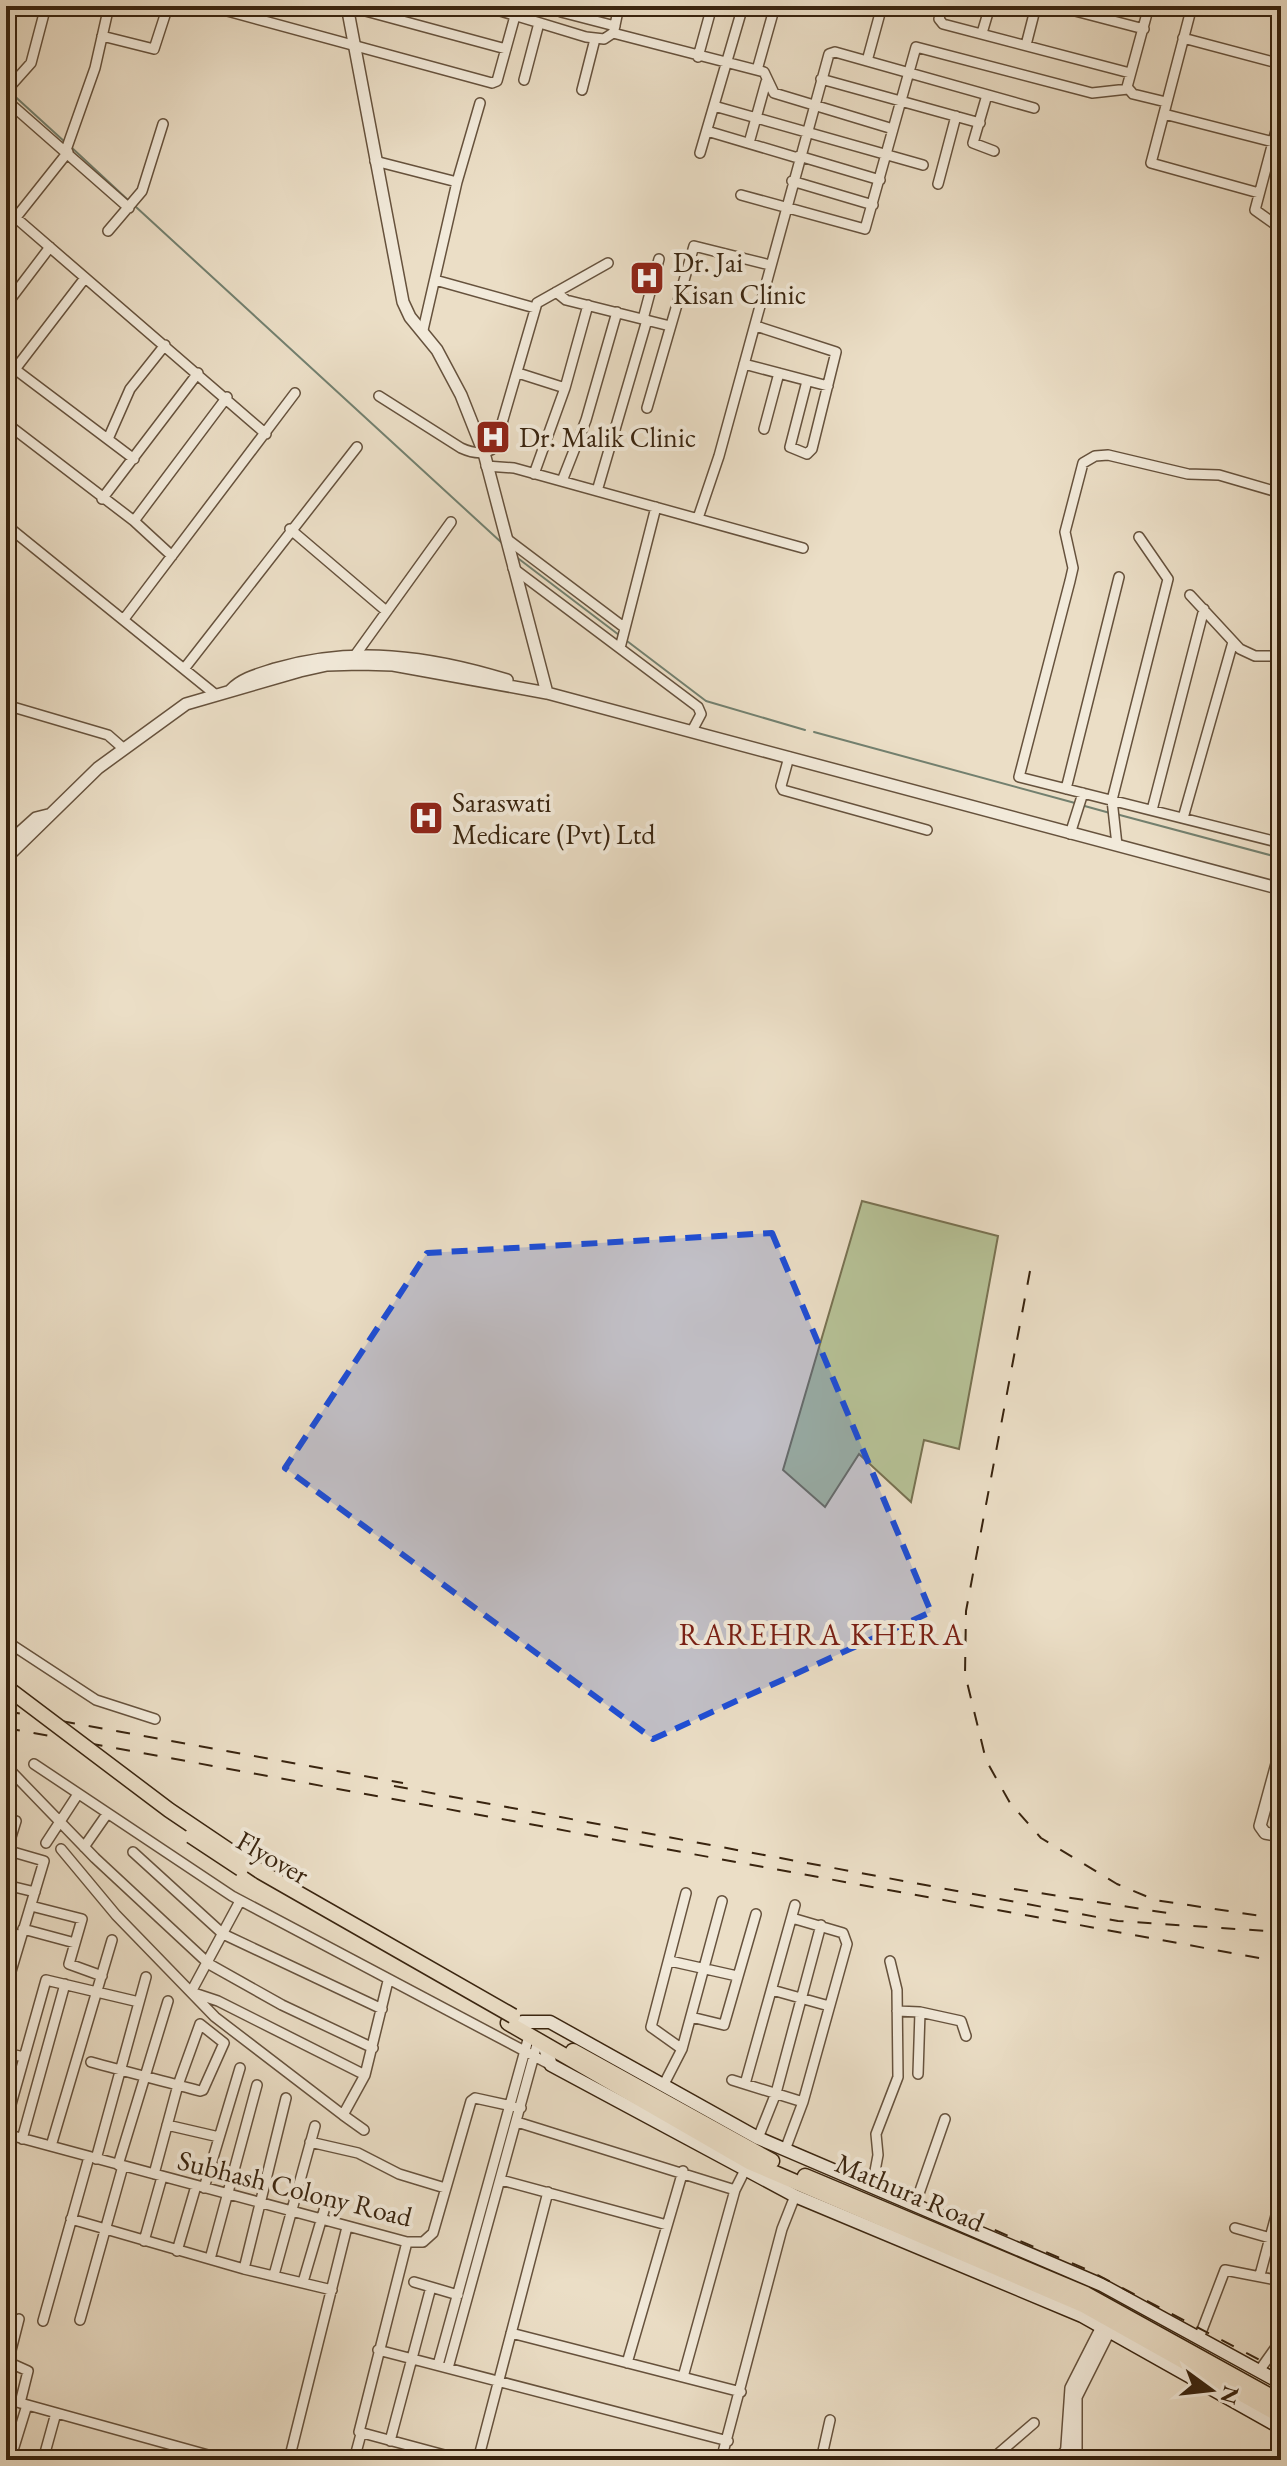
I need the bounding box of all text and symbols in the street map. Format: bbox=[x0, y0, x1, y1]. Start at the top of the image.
place label: Dr. Jai Kisan Clinic bbox=[673, 244, 806, 312]
hospital icon: Dr. Jai Kisan Clinic bbox=[628, 259, 666, 297]
hospital icon: Dr. Malik Clinic bbox=[474, 418, 512, 456]
place label: Dr. Malik Clinic bbox=[519, 419, 696, 455]
place label: Saraswati Medicare (Pvt) Ltd bbox=[452, 784, 656, 852]
hospital icon: Saraswati Medicare (Pvt) Ltd bbox=[407, 799, 445, 837]
district label: RAREHRA KHERA bbox=[679, 1615, 965, 1654]
street label: Flyover bbox=[230, 1822, 316, 1892]
street label: Subhash Colony Road bbox=[174, 2141, 417, 2235]
street label: Mathura Road bbox=[830, 2144, 991, 2240]
north arrow bbox=[1171, 2350, 1251, 2430]
text: N bbox=[1213, 2383, 1246, 2408]

